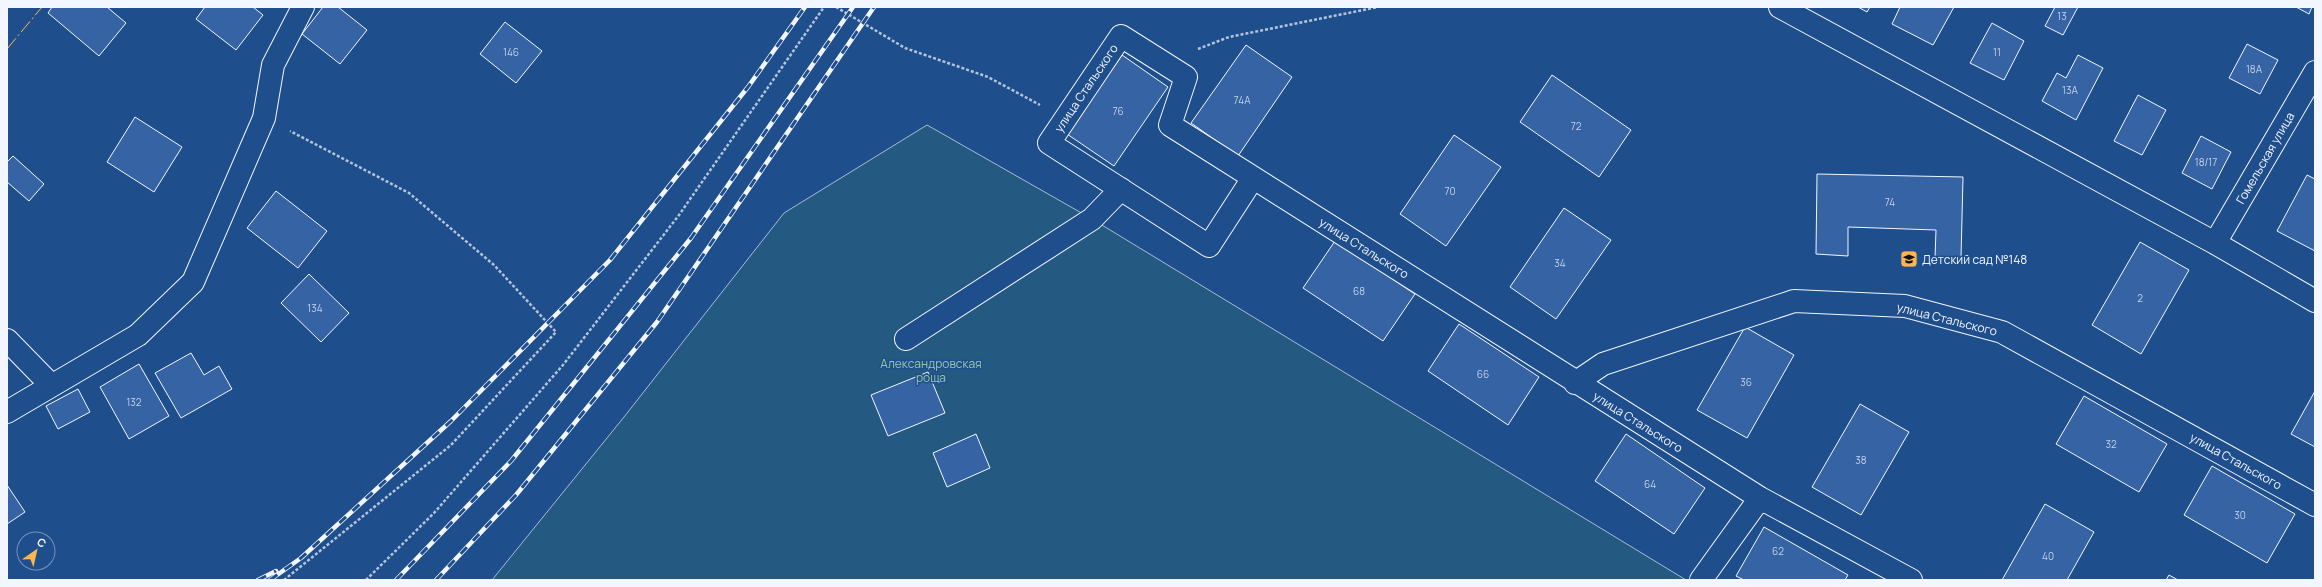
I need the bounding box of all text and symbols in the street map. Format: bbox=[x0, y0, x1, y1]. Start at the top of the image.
house number: 13 bbox=[2057, 9, 2067, 23]
street label: улица Стальского bbox=[1050, 41, 1122, 135]
house number: 146 bbox=[503, 45, 519, 59]
house number: 11 bbox=[1993, 45, 2001, 59]
house number: 18А bbox=[2246, 62, 2263, 76]
house number: 13А bbox=[2062, 83, 2079, 97]
house number: 74А bbox=[1234, 93, 1251, 107]
house number: 76 bbox=[1112, 104, 1124, 118]
street label: Гомельская улица bbox=[2232, 109, 2298, 207]
house number: 72 bbox=[1571, 119, 1582, 133]
house number: 18/17 bbox=[2195, 155, 2217, 169]
house number: 70 bbox=[1444, 184, 1456, 198]
house number: 74 bbox=[1885, 195, 1895, 209]
street label: улица Стальского bbox=[1316, 214, 1412, 282]
school or university icon: Детский сад №148 bbox=[1899, 249, 1919, 269]
place label: Детский сад №148 bbox=[1922, 251, 2027, 268]
house number: 34 bbox=[1554, 256, 1566, 270]
house number: 68 bbox=[1353, 284, 1365, 298]
house number: 2 bbox=[2137, 291, 2143, 305]
street label: улица Стальского bbox=[1895, 298, 1999, 340]
house number: 134 bbox=[307, 301, 323, 315]
park label: Александровская роща bbox=[880, 355, 982, 386]
house number: 66 bbox=[1477, 367, 1489, 381]
house number: 36 bbox=[1740, 375, 1752, 389]
street label: улица Стальского bbox=[1590, 388, 1686, 456]
house number: 132 bbox=[126, 395, 142, 409]
street label: улица Стальского bbox=[2187, 429, 2285, 493]
house number: 32 bbox=[2105, 437, 2117, 451]
house number: 38 bbox=[1855, 453, 1867, 467]
house number: 64 bbox=[1644, 477, 1656, 491]
house number: 30 bbox=[2234, 508, 2246, 522]
north arrow bbox=[16, 531, 56, 571]
text: С bbox=[34, 534, 49, 551]
house number: 62 bbox=[1772, 544, 1784, 558]
house number: 40 bbox=[2042, 549, 2054, 563]

